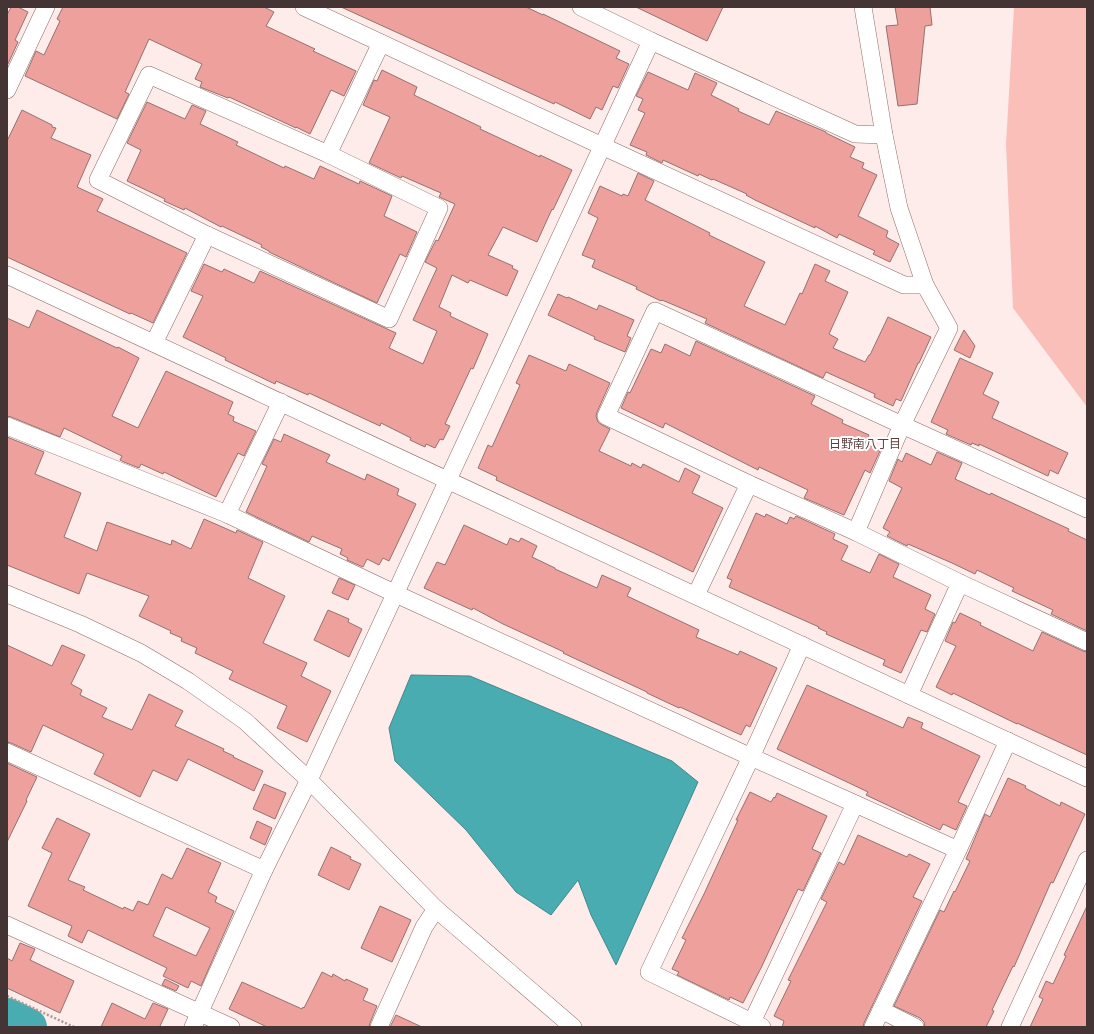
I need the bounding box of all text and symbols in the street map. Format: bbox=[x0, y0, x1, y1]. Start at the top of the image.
district label: 日野南八丁目 bbox=[829, 437, 901, 451]

